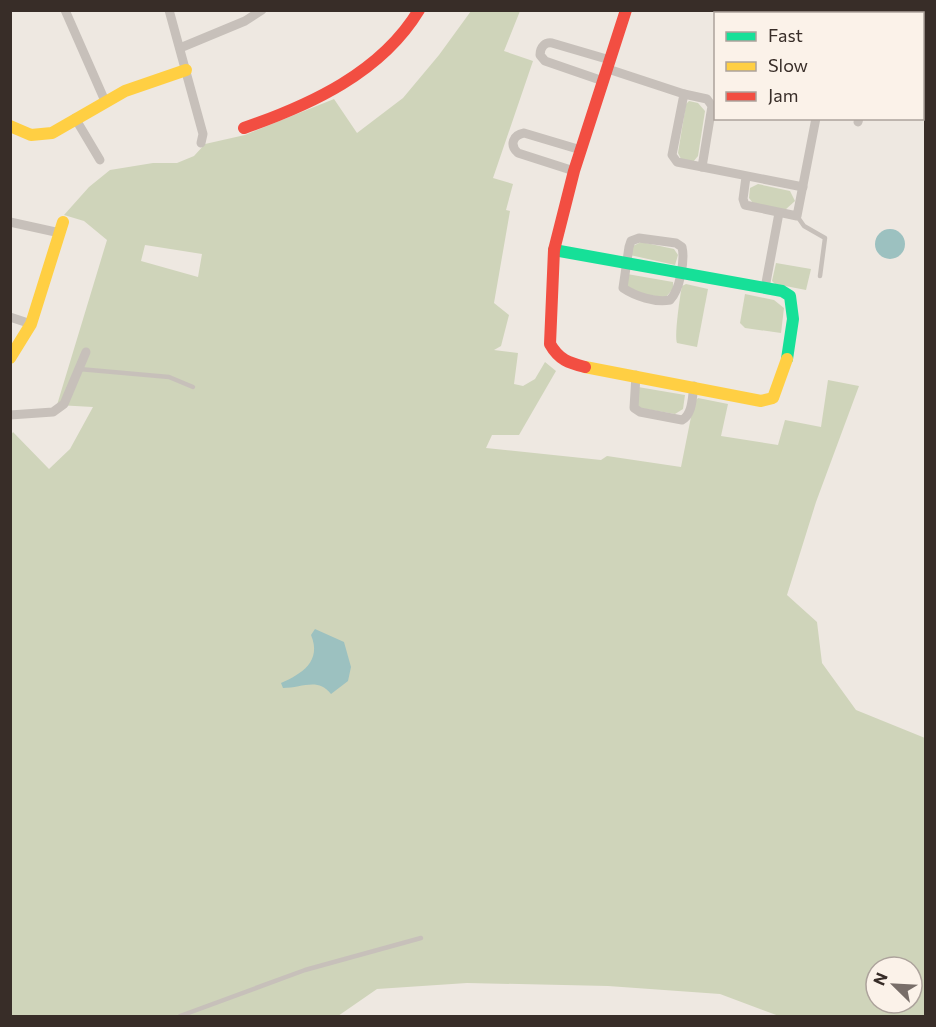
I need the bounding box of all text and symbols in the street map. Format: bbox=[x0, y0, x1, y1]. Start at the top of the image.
legend bbox=[714, 12, 924, 120]
text: Fast bbox=[768, 24, 803, 46]
text: Slow bbox=[768, 54, 808, 76]
text: Jam bbox=[768, 84, 798, 106]
north arrow bbox=[864, 955, 924, 1015]
text: N bbox=[869, 969, 891, 988]

